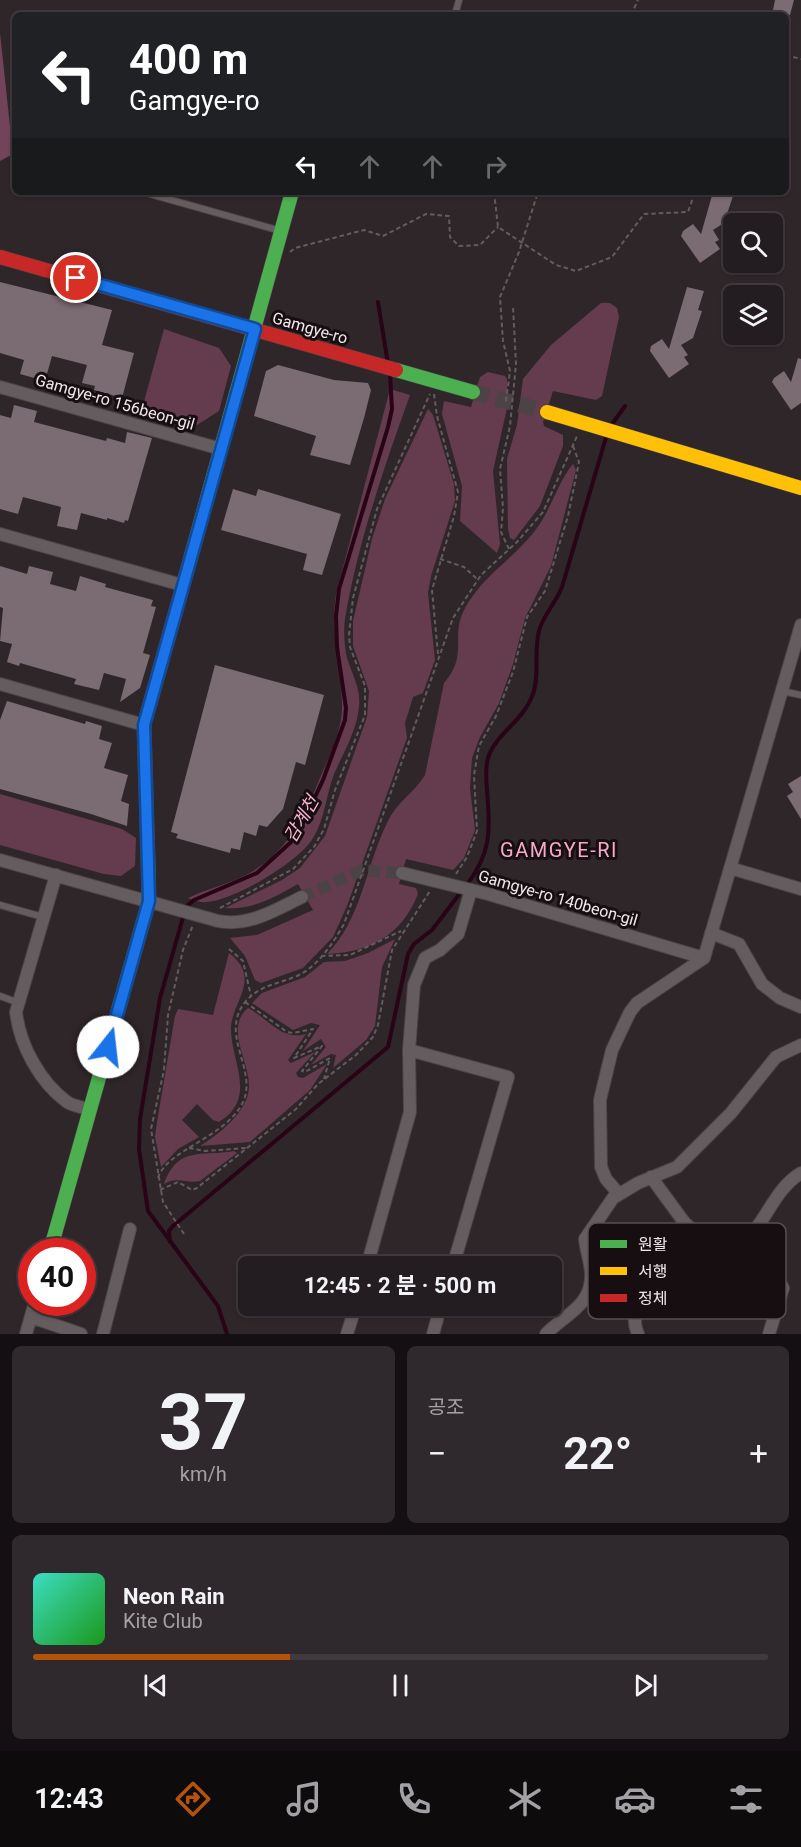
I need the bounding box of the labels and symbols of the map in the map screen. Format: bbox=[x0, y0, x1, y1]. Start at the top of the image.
pin bbox=[50, 252, 101, 303]
street label: Gamgye-ro bbox=[270, 308, 350, 348]
street label: Gamgye-ro 156beon-gil bbox=[33, 370, 197, 434]
water label: 감계천 bbox=[279, 790, 324, 846]
district label: GAMGYE-RI bbox=[500, 838, 618, 862]
street label: Gamgye-ro 140beon-gil bbox=[476, 866, 640, 930]
position arrow bbox=[76, 1015, 140, 1079]
legend bbox=[588, 1223, 786, 1319]
text: 원활 bbox=[638, 1235, 668, 1254]
speed limit sign: 40 bbox=[18, 1238, 96, 1316]
text: 서행 bbox=[638, 1262, 667, 1281]
text: 정체 bbox=[638, 1289, 667, 1308]

